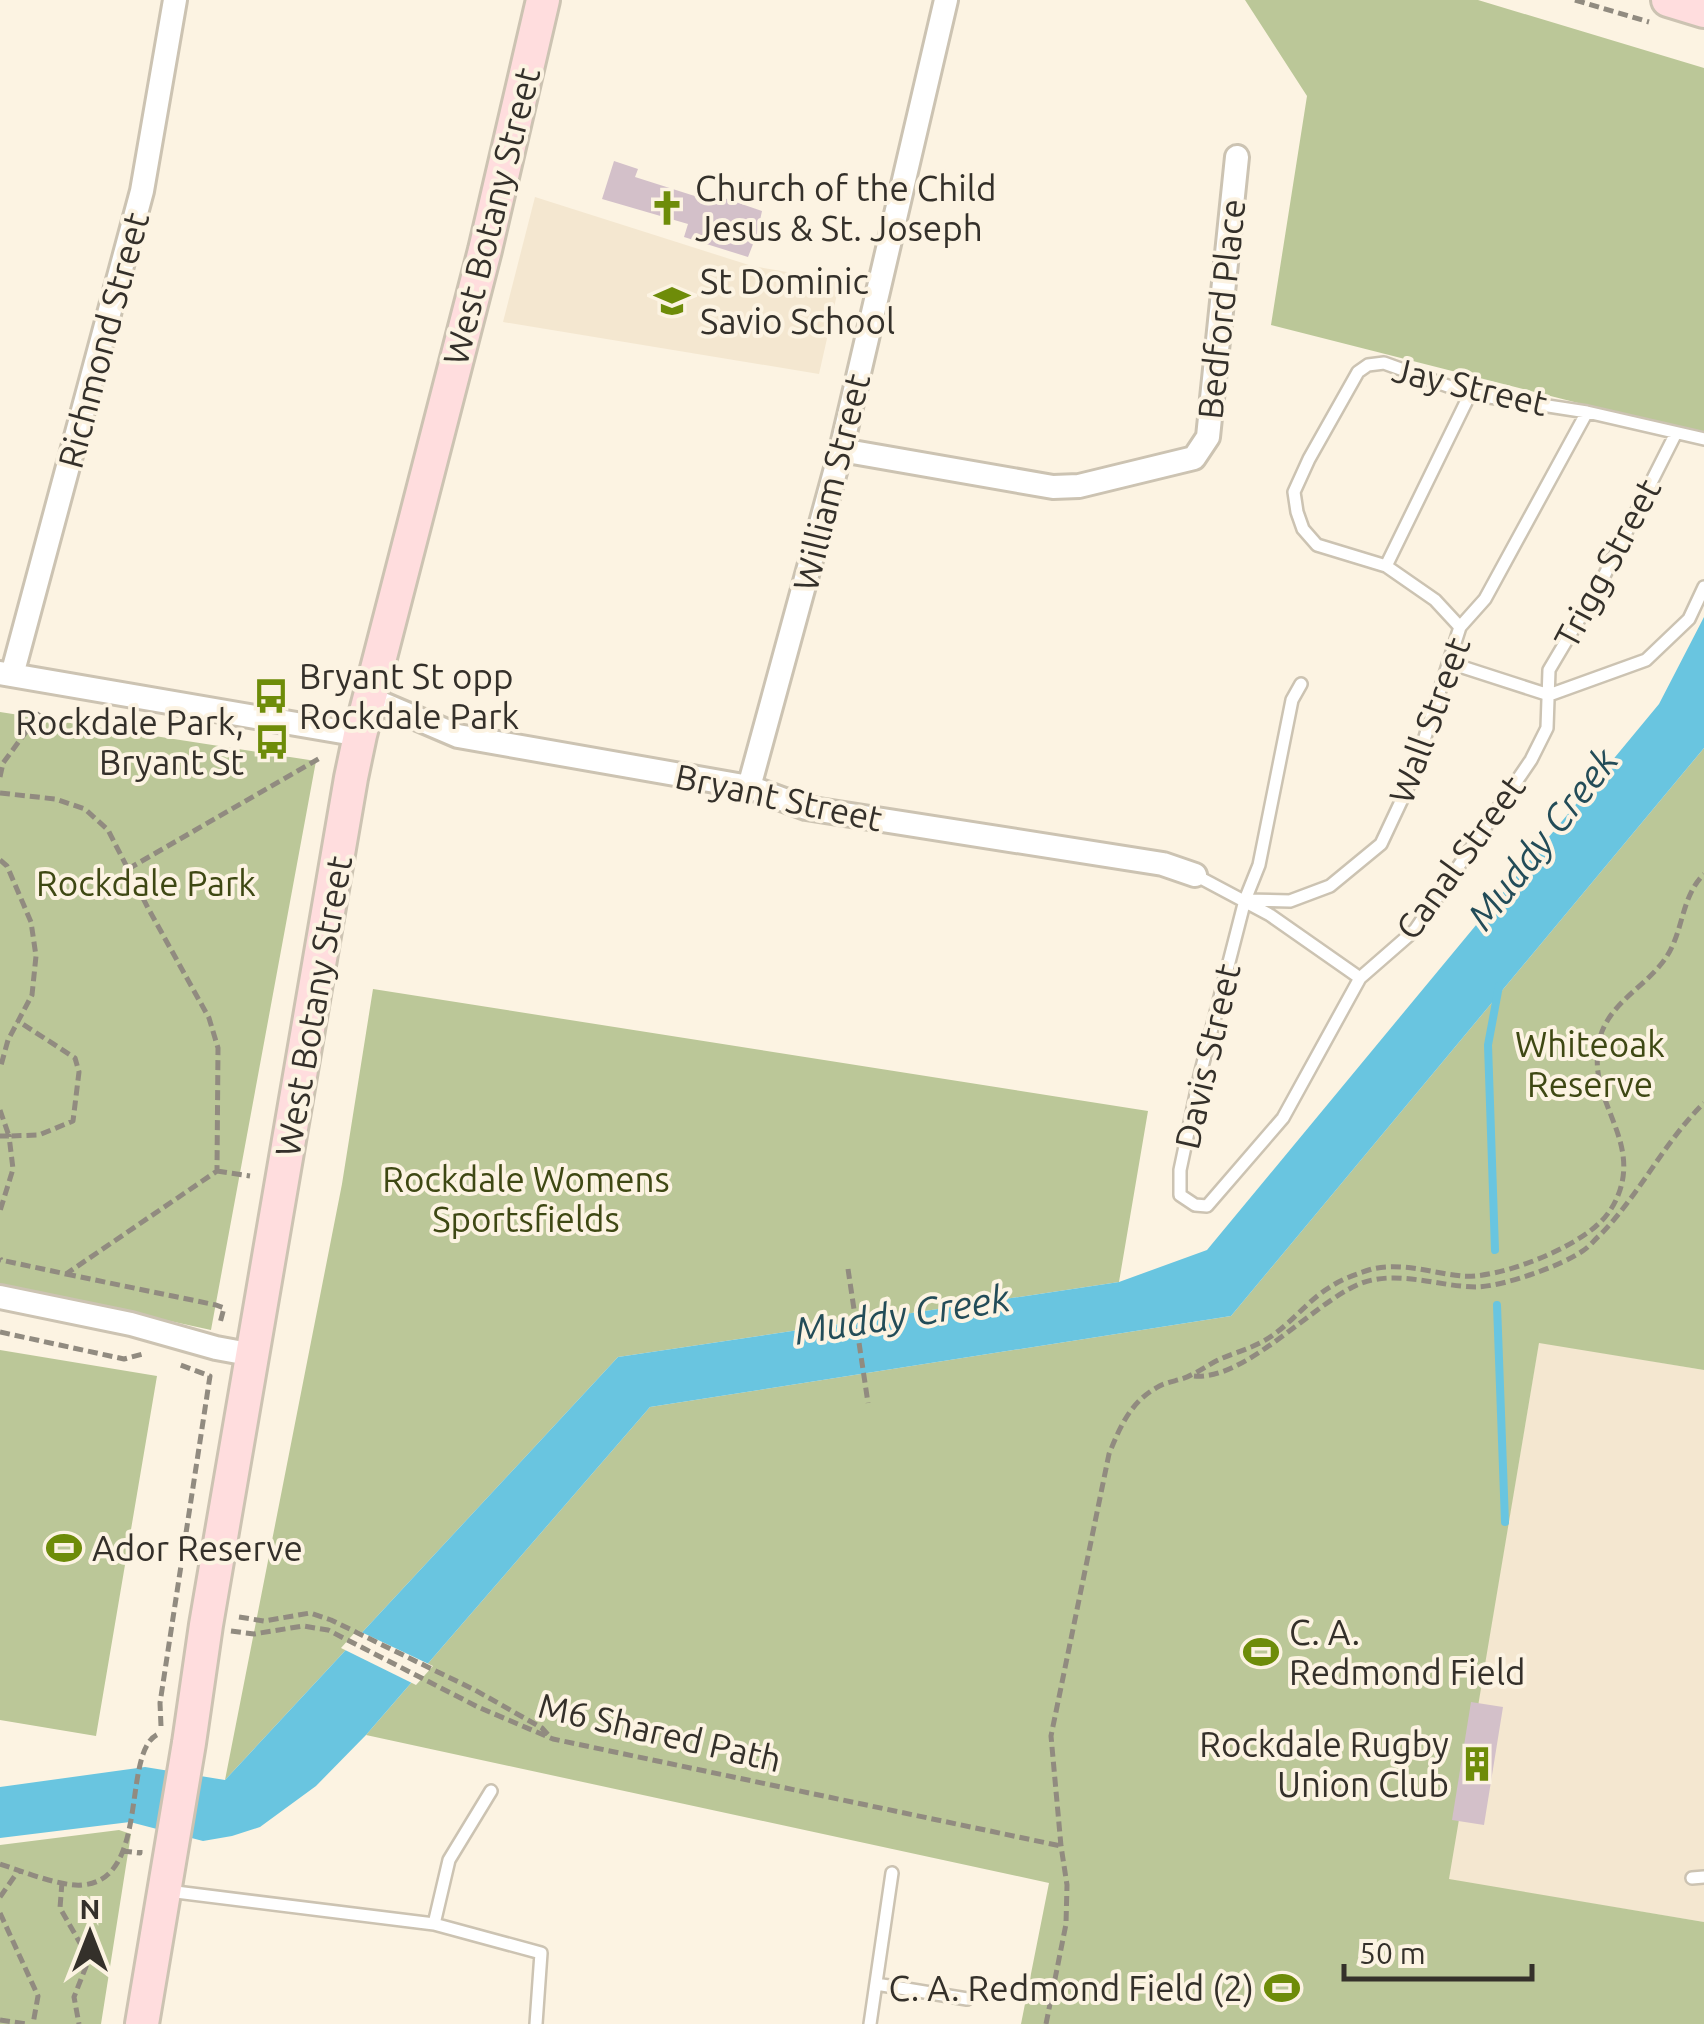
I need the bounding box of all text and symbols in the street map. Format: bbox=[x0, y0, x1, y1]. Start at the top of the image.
street label: West Botany Street bbox=[435, 63, 547, 369]
place label: Church of the Child Jesus & St. Joseph bbox=[695, 168, 996, 248]
church icon: Church of the Child Jesus & St. Joseph bbox=[648, 189, 686, 227]
street label: Bedford Place bbox=[1190, 197, 1252, 421]
street label: Richmond Street bbox=[50, 207, 156, 472]
place label: St Dominic Savio School bbox=[700, 261, 895, 341]
school or university icon: St Dominic Savio School bbox=[653, 282, 691, 320]
street label: Jay Street bbox=[1389, 349, 1552, 423]
street label: William Street bbox=[785, 369, 877, 595]
street label: Trigg Street bbox=[1546, 471, 1668, 655]
street label: Wall Street bbox=[1380, 631, 1478, 808]
place label: Bryant St opp Rockdale Park bbox=[299, 656, 519, 736]
bus stop icon: Bryant St opp Rockdale Park bbox=[252, 677, 290, 715]
place label: Rockdale Park, Bryant St bbox=[15, 702, 244, 782]
bus stop icon: Rockdale Park, Bryant St bbox=[253, 723, 291, 761]
water label: Muddy Creek bbox=[1458, 739, 1626, 937]
street label: Bryant Street bbox=[672, 756, 886, 839]
street label: Canal Street bbox=[1387, 767, 1533, 947]
street label: West Botany Street bbox=[267, 852, 359, 1160]
park label: Rockdale Park bbox=[36, 863, 256, 903]
street label: Davis Street bbox=[1166, 959, 1248, 1153]
park label: Whiteoak Reserve bbox=[1515, 1024, 1665, 1104]
park label: Rockdale Womens Sportsfields bbox=[382, 1159, 670, 1239]
water label: Muddy Creek bbox=[791, 1276, 1013, 1352]
place label: Ador Reserve bbox=[92, 1528, 303, 1568]
sports icon: Ador Reserve bbox=[45, 1529, 83, 1567]
place label: C. A. Redmond Field bbox=[1289, 1612, 1526, 1692]
sports icon: C. A. Redmond Field bbox=[1242, 1633, 1280, 1671]
street label: M6 Shared Path bbox=[535, 1685, 785, 1779]
place label: Rockdale Rugby Union Club bbox=[1199, 1724, 1449, 1804]
building icon: Rockdale Rugby Union Club bbox=[1458, 1745, 1496, 1783]
north arrow bbox=[40, 1884, 140, 1984]
text: N bbox=[80, 1893, 100, 1924]
scale bar bbox=[1344, 1919, 1532, 1981]
text: 50 m bbox=[1359, 1936, 1426, 1970]
place label: C. A. Redmond Field (2) bbox=[888, 1968, 1254, 2008]
sports icon: C. A. Redmond Field (2) bbox=[1263, 1969, 1301, 2007]

